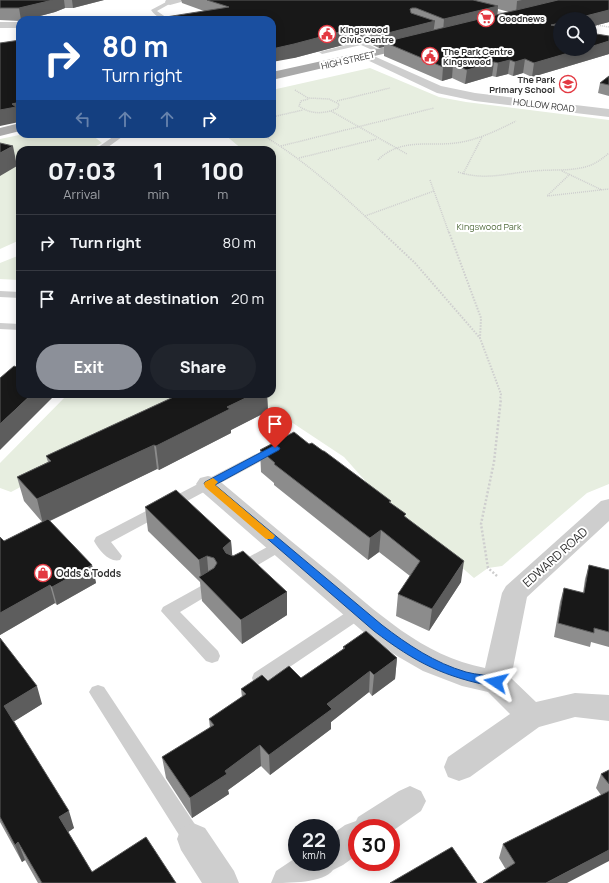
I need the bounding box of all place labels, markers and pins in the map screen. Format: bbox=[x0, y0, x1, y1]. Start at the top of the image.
supermarket icon: Goodnews bbox=[476, 8, 496, 28]
place label: Goodnews bbox=[499, 12, 545, 25]
place label: Kingswood Civic Centre bbox=[340, 23, 395, 46]
public building icon: Kingswood Civic Centre bbox=[317, 24, 337, 44]
place label: The Park Centre Kingswood bbox=[443, 45, 513, 68]
public building icon: The Park Centre Kingswood bbox=[420, 46, 440, 66]
place label: The Park Primary School bbox=[489, 73, 556, 96]
school or university icon: The Park Primary School bbox=[558, 74, 578, 94]
pin bbox=[258, 407, 292, 448]
shop icon: Odds & Todds bbox=[33, 563, 53, 583]
place label: Odds & Todds bbox=[56, 566, 122, 580]

